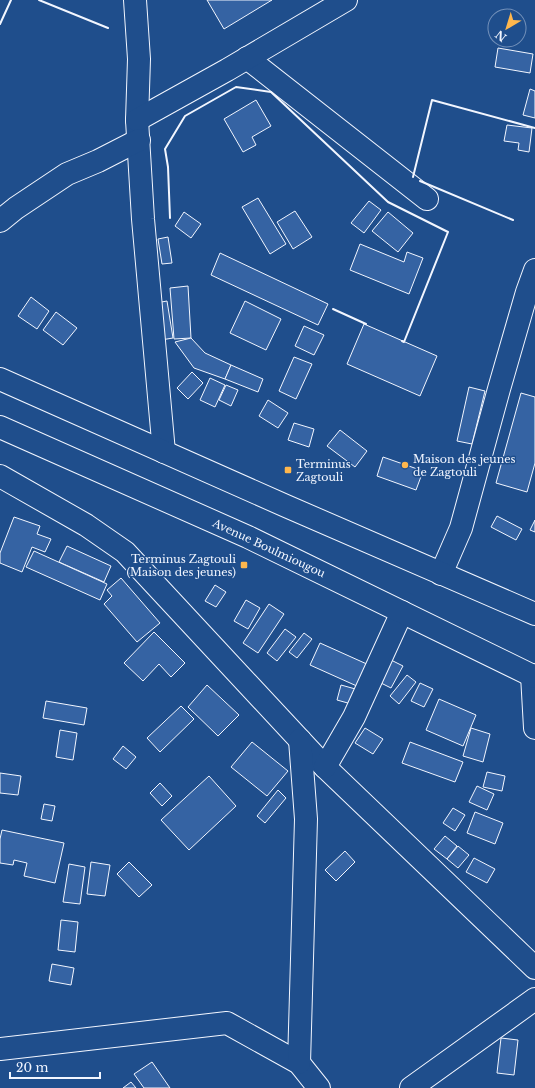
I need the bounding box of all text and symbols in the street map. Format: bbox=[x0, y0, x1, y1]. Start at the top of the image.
north arrow bbox=[487, 8, 527, 48]
text: N bbox=[492, 27, 509, 45]
place label: Maison des jeunes de Zagtouli bbox=[413, 452, 516, 479]
place label: Terminus Zagtouli bbox=[296, 457, 351, 484]
marker: Maison des jeunes de Zagtouli bbox=[400, 460, 410, 470]
marker: Terminus Zagtouli bbox=[283, 465, 293, 475]
street label: Avenue Boulmiougou bbox=[209, 515, 328, 581]
place label: Terminus Zagtouli (Maison des jeunes) bbox=[126, 552, 236, 579]
marker: Terminus Zagtouli (Maison des jeunes) bbox=[239, 560, 249, 570]
scale bar bbox=[10, 1054, 100, 1080]
text: 20 m bbox=[16, 1060, 48, 1075]

